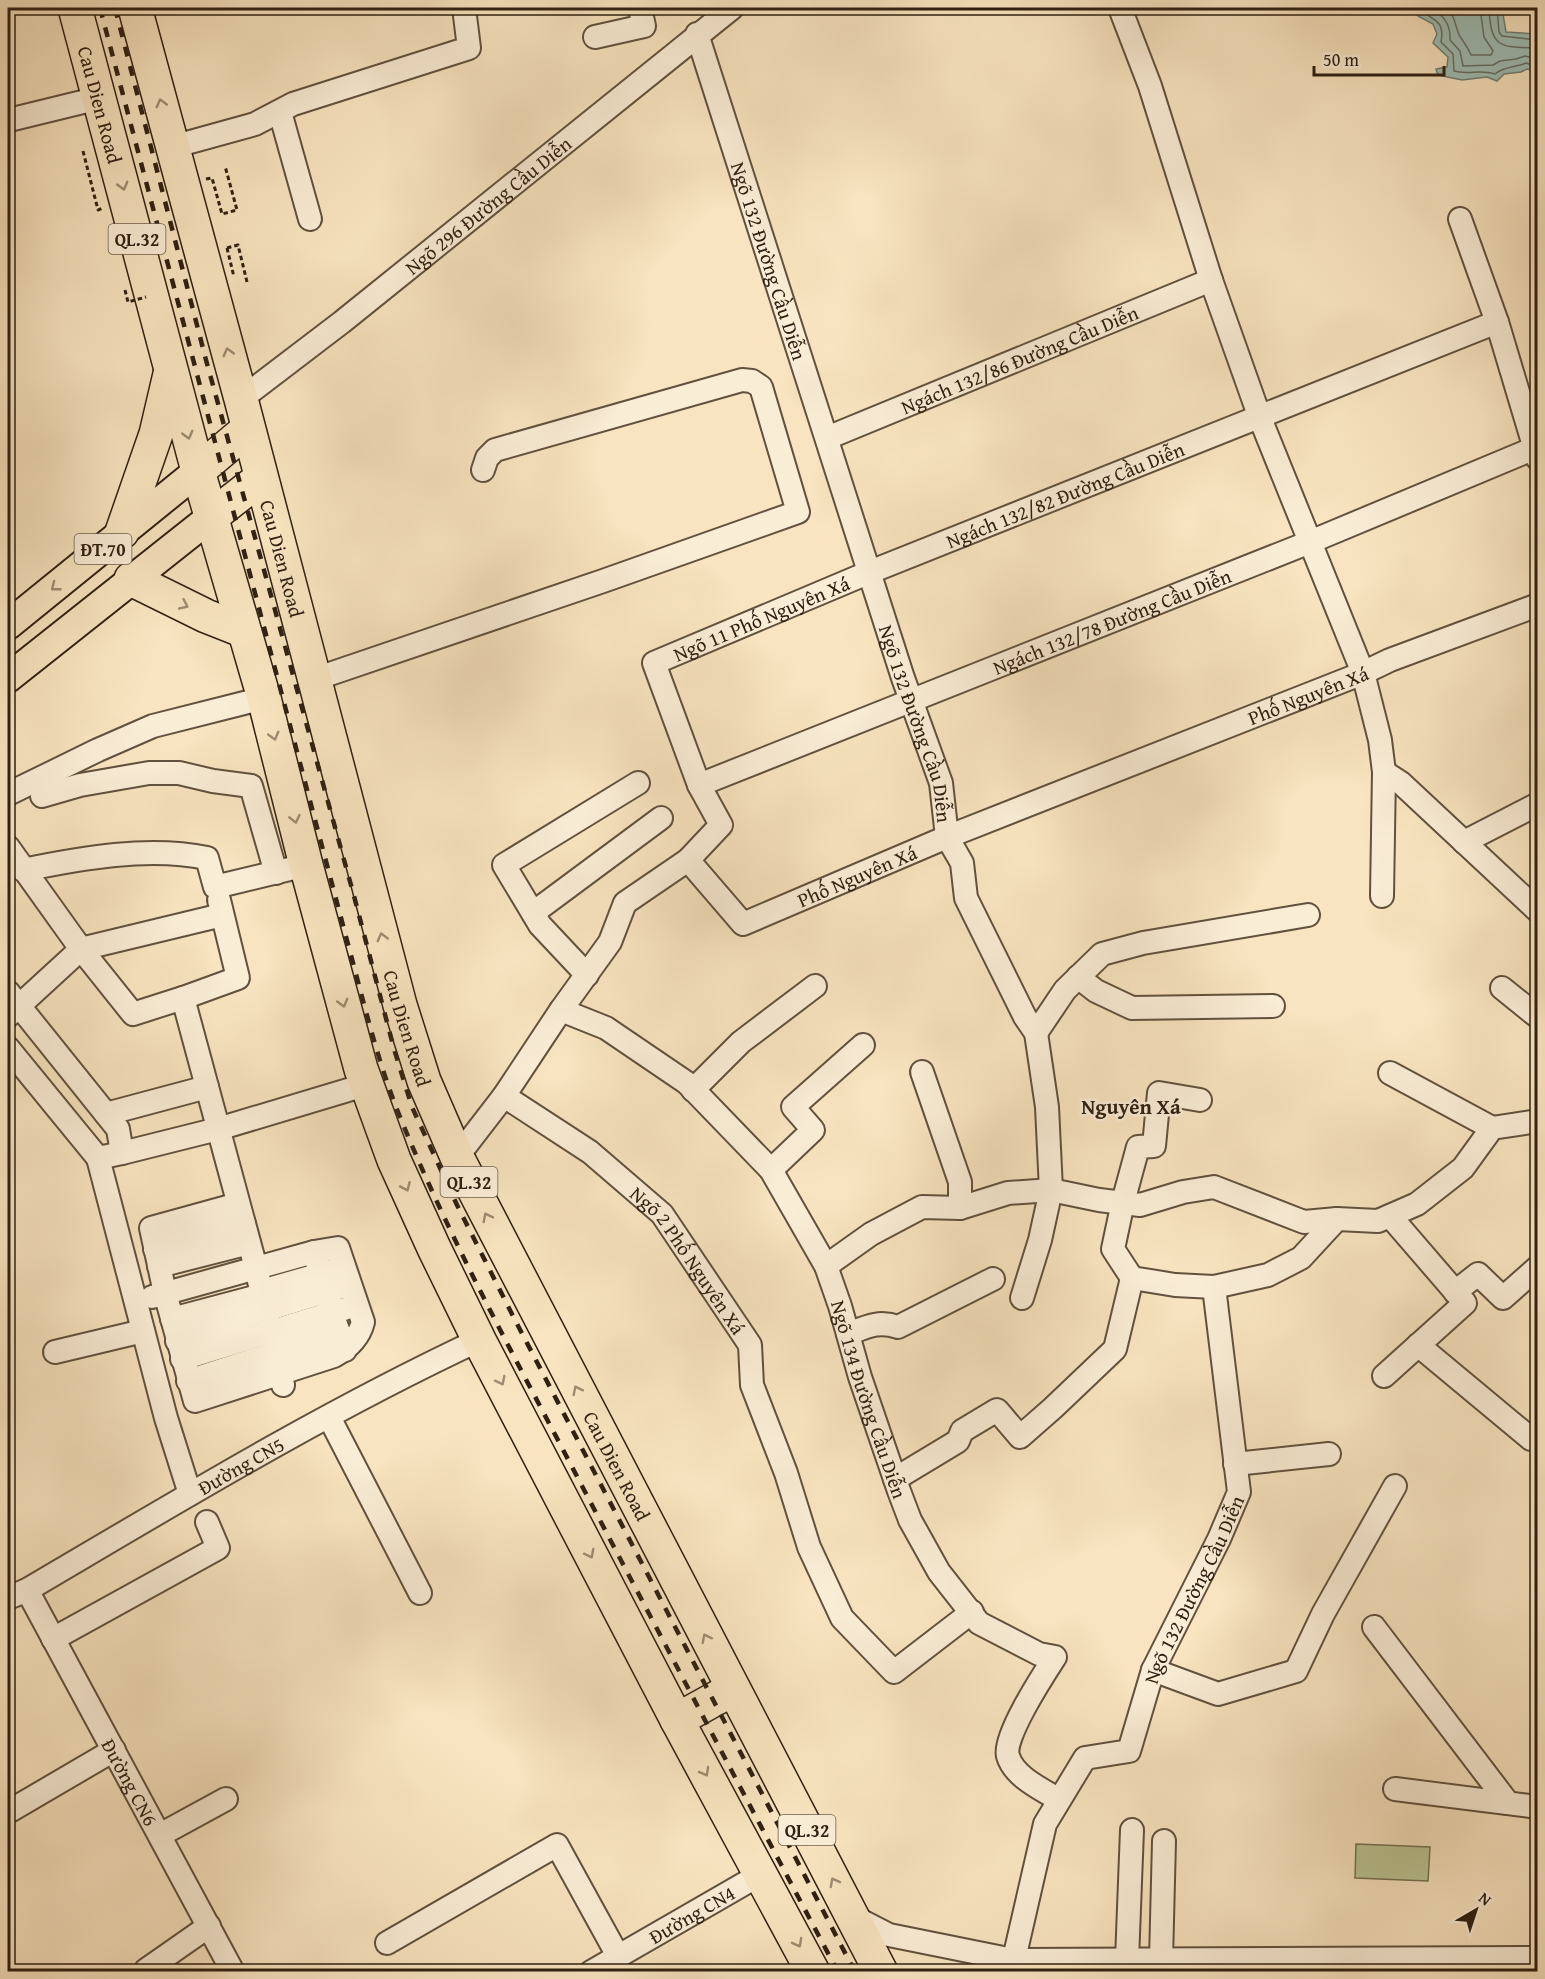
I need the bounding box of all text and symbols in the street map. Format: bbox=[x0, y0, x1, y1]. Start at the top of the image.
scale bar bbox=[1314, 39, 1444, 77]
street label: Cau Dien Road bbox=[71, 43, 130, 167]
text: 50 m bbox=[1323, 46, 1359, 73]
one-way arrow bbox=[155, 99, 168, 109]
street label: Ngõ 296 Đường Cầu Diễn bbox=[398, 129, 577, 281]
street label: Ngõ 132 Đường Cầu Diễn bbox=[724, 158, 815, 363]
one-way arrow bbox=[115, 181, 128, 191]
road number: QL.32 bbox=[108, 224, 166, 254]
street label: Ngách 132/86 Đường Cầu Diễn bbox=[896, 297, 1142, 421]
one-way arrow bbox=[223, 348, 236, 358]
one-way arrow bbox=[181, 430, 194, 440]
street label: Ngách 132/82 Đường Cầu Diễn bbox=[941, 434, 1188, 555]
street label: Cau Dien Road bbox=[254, 497, 312, 621]
road number: ĐT.70 bbox=[74, 534, 132, 564]
street label: Ngách 132/78 Đường Cầu Diễn bbox=[988, 560, 1235, 681]
street label: Ngõ 11 Phố Nguyên Xá bbox=[669, 568, 854, 668]
one-way arrow bbox=[51, 580, 62, 591]
one-way arrow bbox=[177, 598, 188, 610]
street label: Ngõ 132 Đường Cầu Diễn bbox=[872, 621, 960, 824]
street label: Phố Nguyên Xá bbox=[1243, 658, 1373, 732]
one-way arrow bbox=[266, 730, 279, 740]
one-way arrow bbox=[287, 814, 300, 824]
street label: Phố Nguyên Xá bbox=[792, 837, 921, 914]
one-way arrow bbox=[377, 932, 389, 943]
street label: Cau Dien Road bbox=[377, 967, 439, 1090]
one-way arrow bbox=[336, 997, 348, 1008]
district label: Nguyên Xá bbox=[1081, 1091, 1181, 1122]
road number: QL.32 bbox=[440, 1167, 498, 1197]
street label: Ngõ 2 Phố Nguyên Xá bbox=[624, 1179, 753, 1340]
one-way arrow bbox=[399, 1181, 411, 1192]
one-way arrow bbox=[483, 1212, 495, 1223]
street label: Ngõ 134 Đường Cầu Diễn bbox=[825, 1297, 915, 1502]
one-way arrow bbox=[493, 1375, 505, 1386]
one-way arrow bbox=[573, 1386, 584, 1396]
street label: Cau Dien Road bbox=[577, 1406, 658, 1526]
street label: Đường CN5 bbox=[192, 1429, 289, 1501]
street label: Ngõ 132 Đường Cầu Diễn bbox=[1135, 1491, 1251, 1687]
one-way arrow bbox=[583, 1548, 595, 1559]
one-way arrow bbox=[702, 1633, 713, 1644]
street label: Đường CN6 bbox=[95, 1733, 166, 1831]
one-way arrow bbox=[698, 1765, 709, 1776]
road number: QL.32 bbox=[778, 1815, 836, 1845]
street label: Đường CN4 bbox=[643, 1878, 740, 1950]
one-way arrow bbox=[830, 1878, 841, 1889]
north arrow bbox=[1446, 1880, 1506, 1940]
text: N bbox=[1474, 1886, 1497, 1911]
one-way arrow bbox=[791, 1936, 802, 1947]

